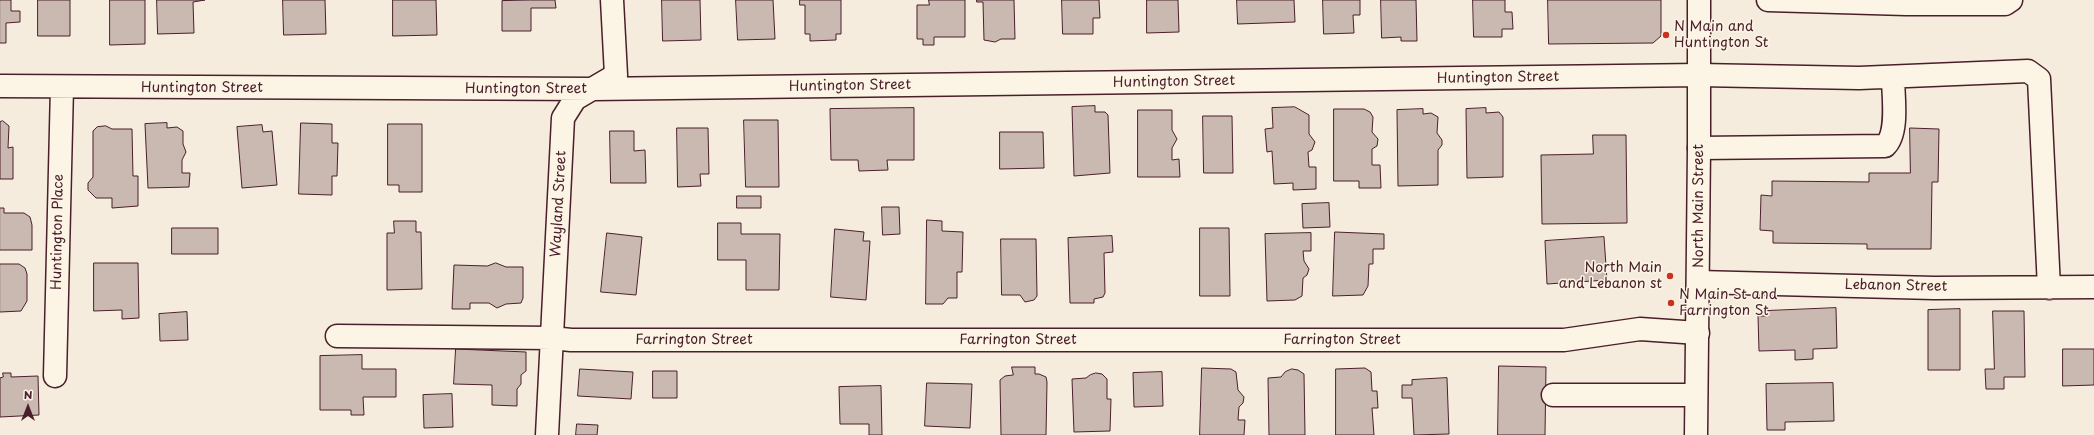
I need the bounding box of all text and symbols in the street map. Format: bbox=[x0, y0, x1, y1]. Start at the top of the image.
place label: N Main and Huntington St bbox=[1674, 19, 1768, 52]
marker: N Main and Huntington St bbox=[1661, 30, 1671, 40]
street label: Huntington Street bbox=[1437, 69, 1559, 87]
street label: Huntington Street bbox=[1113, 73, 1235, 91]
street label: Huntington Street bbox=[789, 77, 911, 95]
street label: Huntington Street bbox=[141, 80, 263, 96]
street label: Huntington Street bbox=[465, 81, 587, 97]
street label: North Main Street bbox=[1691, 144, 1707, 268]
street label: Wayland Street bbox=[548, 150, 570, 258]
street label: Huntington Place bbox=[49, 174, 67, 290]
place label: North Main and Lebanon st bbox=[1559, 260, 1662, 292]
marker: North Main and Lebanon st bbox=[1665, 271, 1675, 281]
street label: Lebanon Street bbox=[1844, 277, 1948, 295]
place label: N Main St and Farrington St bbox=[1679, 287, 1777, 320]
marker: N Main St and Farrington St bbox=[1666, 298, 1676, 308]
street label: Farrington Street bbox=[635, 332, 753, 348]
street label: Farrington Street bbox=[959, 332, 1077, 348]
street label: Farrington Street bbox=[1283, 332, 1401, 348]
text: N bbox=[24, 386, 32, 403]
north arrow bbox=[8, 387, 48, 427]

